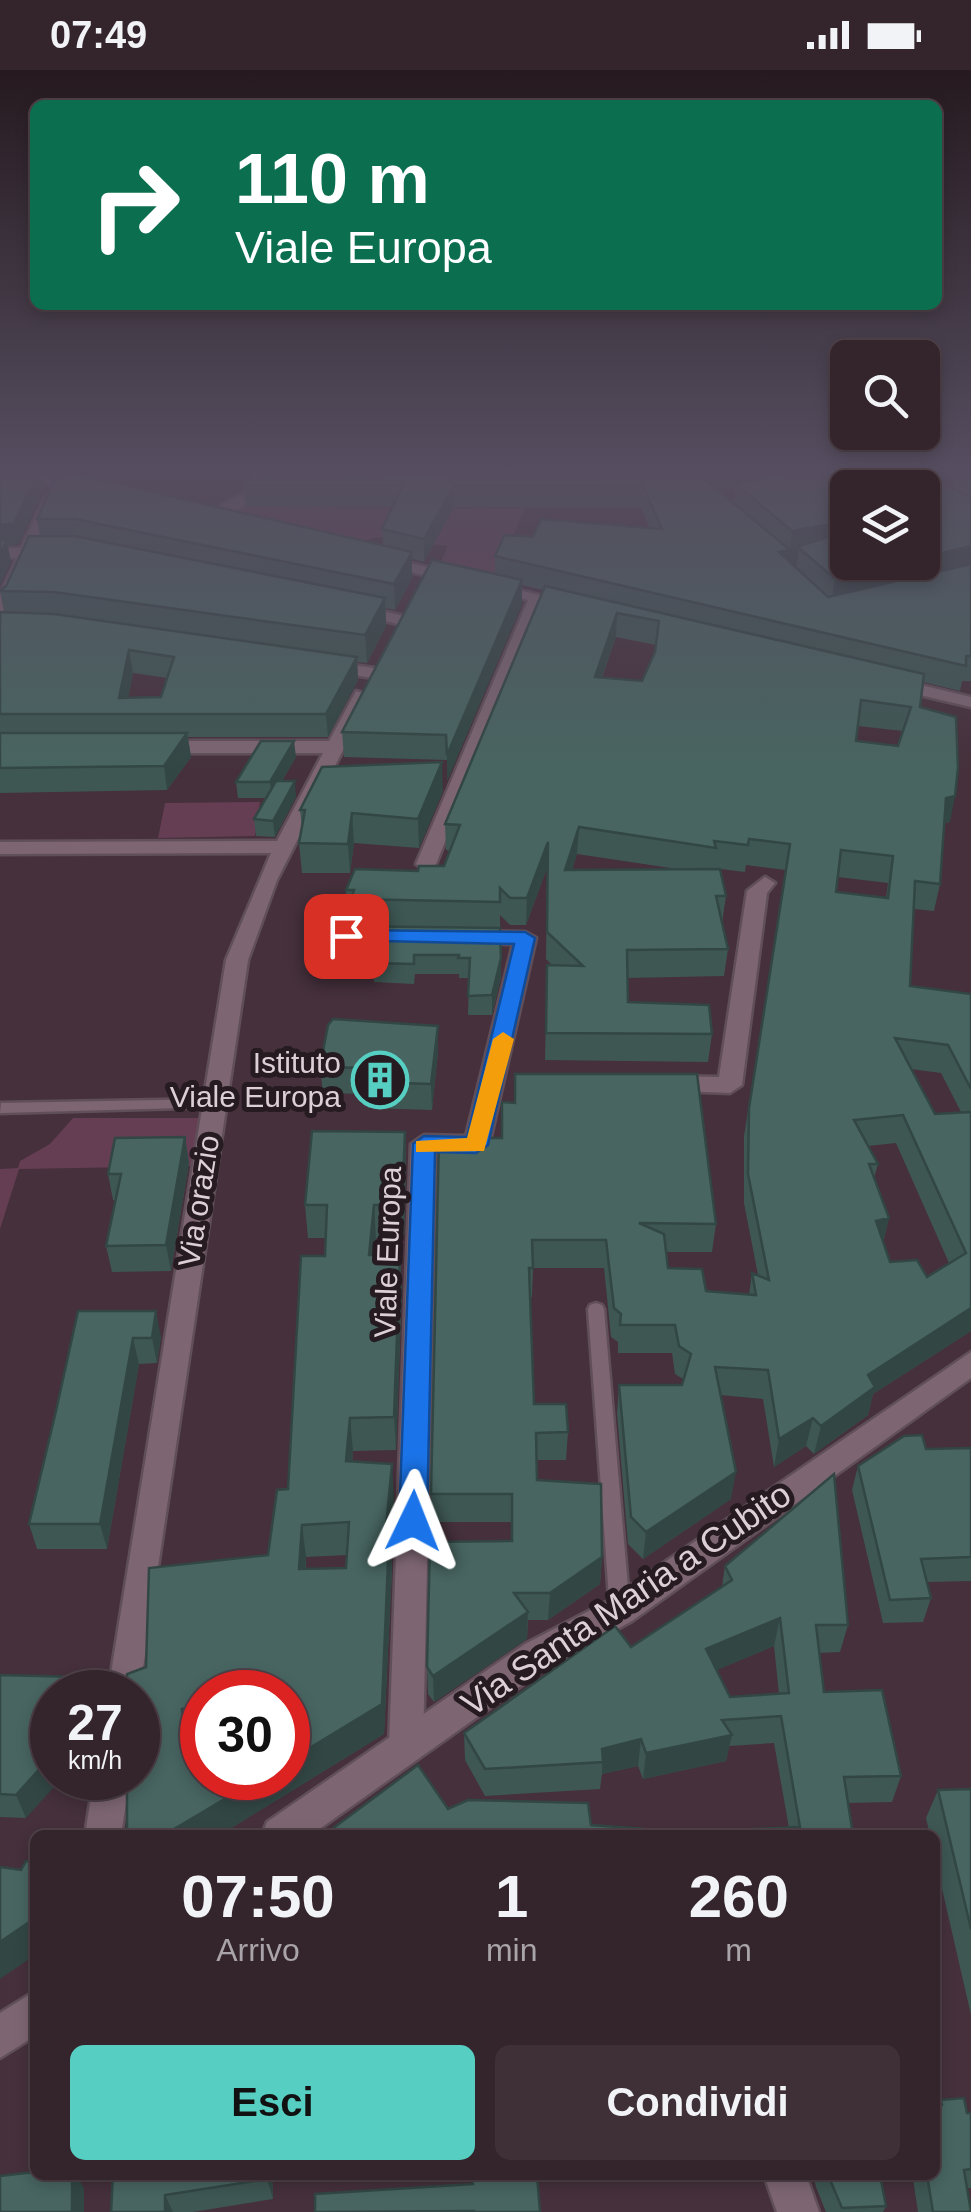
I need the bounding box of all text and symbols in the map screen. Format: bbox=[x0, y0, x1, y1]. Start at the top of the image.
text: 07:49 bbox=[50, 14, 147, 56]
icon: right bbox=[70, 140, 200, 270]
text: 110 m bbox=[235, 140, 430, 218]
text: Viale Europa bbox=[235, 222, 492, 273]
map controls bbox=[830, 340, 940, 580]
button: search bbox=[830, 340, 940, 450]
button: layers bbox=[830, 470, 940, 580]
pin bbox=[304, 894, 389, 979]
icon: arrive bbox=[319, 909, 374, 964]
place label: Istituto Viale Europa bbox=[170, 1046, 341, 1113]
building icon: Istituto Viale Europa bbox=[350, 1050, 410, 1110]
street label: Via orazio bbox=[172, 1133, 225, 1269]
street label: Viale Europa bbox=[368, 1166, 407, 1338]
position arrow bbox=[361, 1469, 465, 1573]
street label: Via Santa Maria a Cubito bbox=[454, 1474, 798, 1723]
speed limit sign: 30 bbox=[180, 1670, 310, 1800]
text: 27 bbox=[67, 1695, 123, 1751]
text: km/h bbox=[68, 1746, 122, 1774]
text: 07:50 bbox=[181, 1863, 335, 1930]
text: 1 bbox=[495, 1863, 528, 1930]
text: 260 bbox=[689, 1863, 789, 1930]
text: Arrivo bbox=[216, 1932, 300, 1968]
text: min bbox=[486, 1932, 537, 1968]
text: m bbox=[725, 1932, 752, 1968]
button: Esci bbox=[70, 2045, 475, 2160]
button: Condividi bbox=[495, 2045, 900, 2160]

